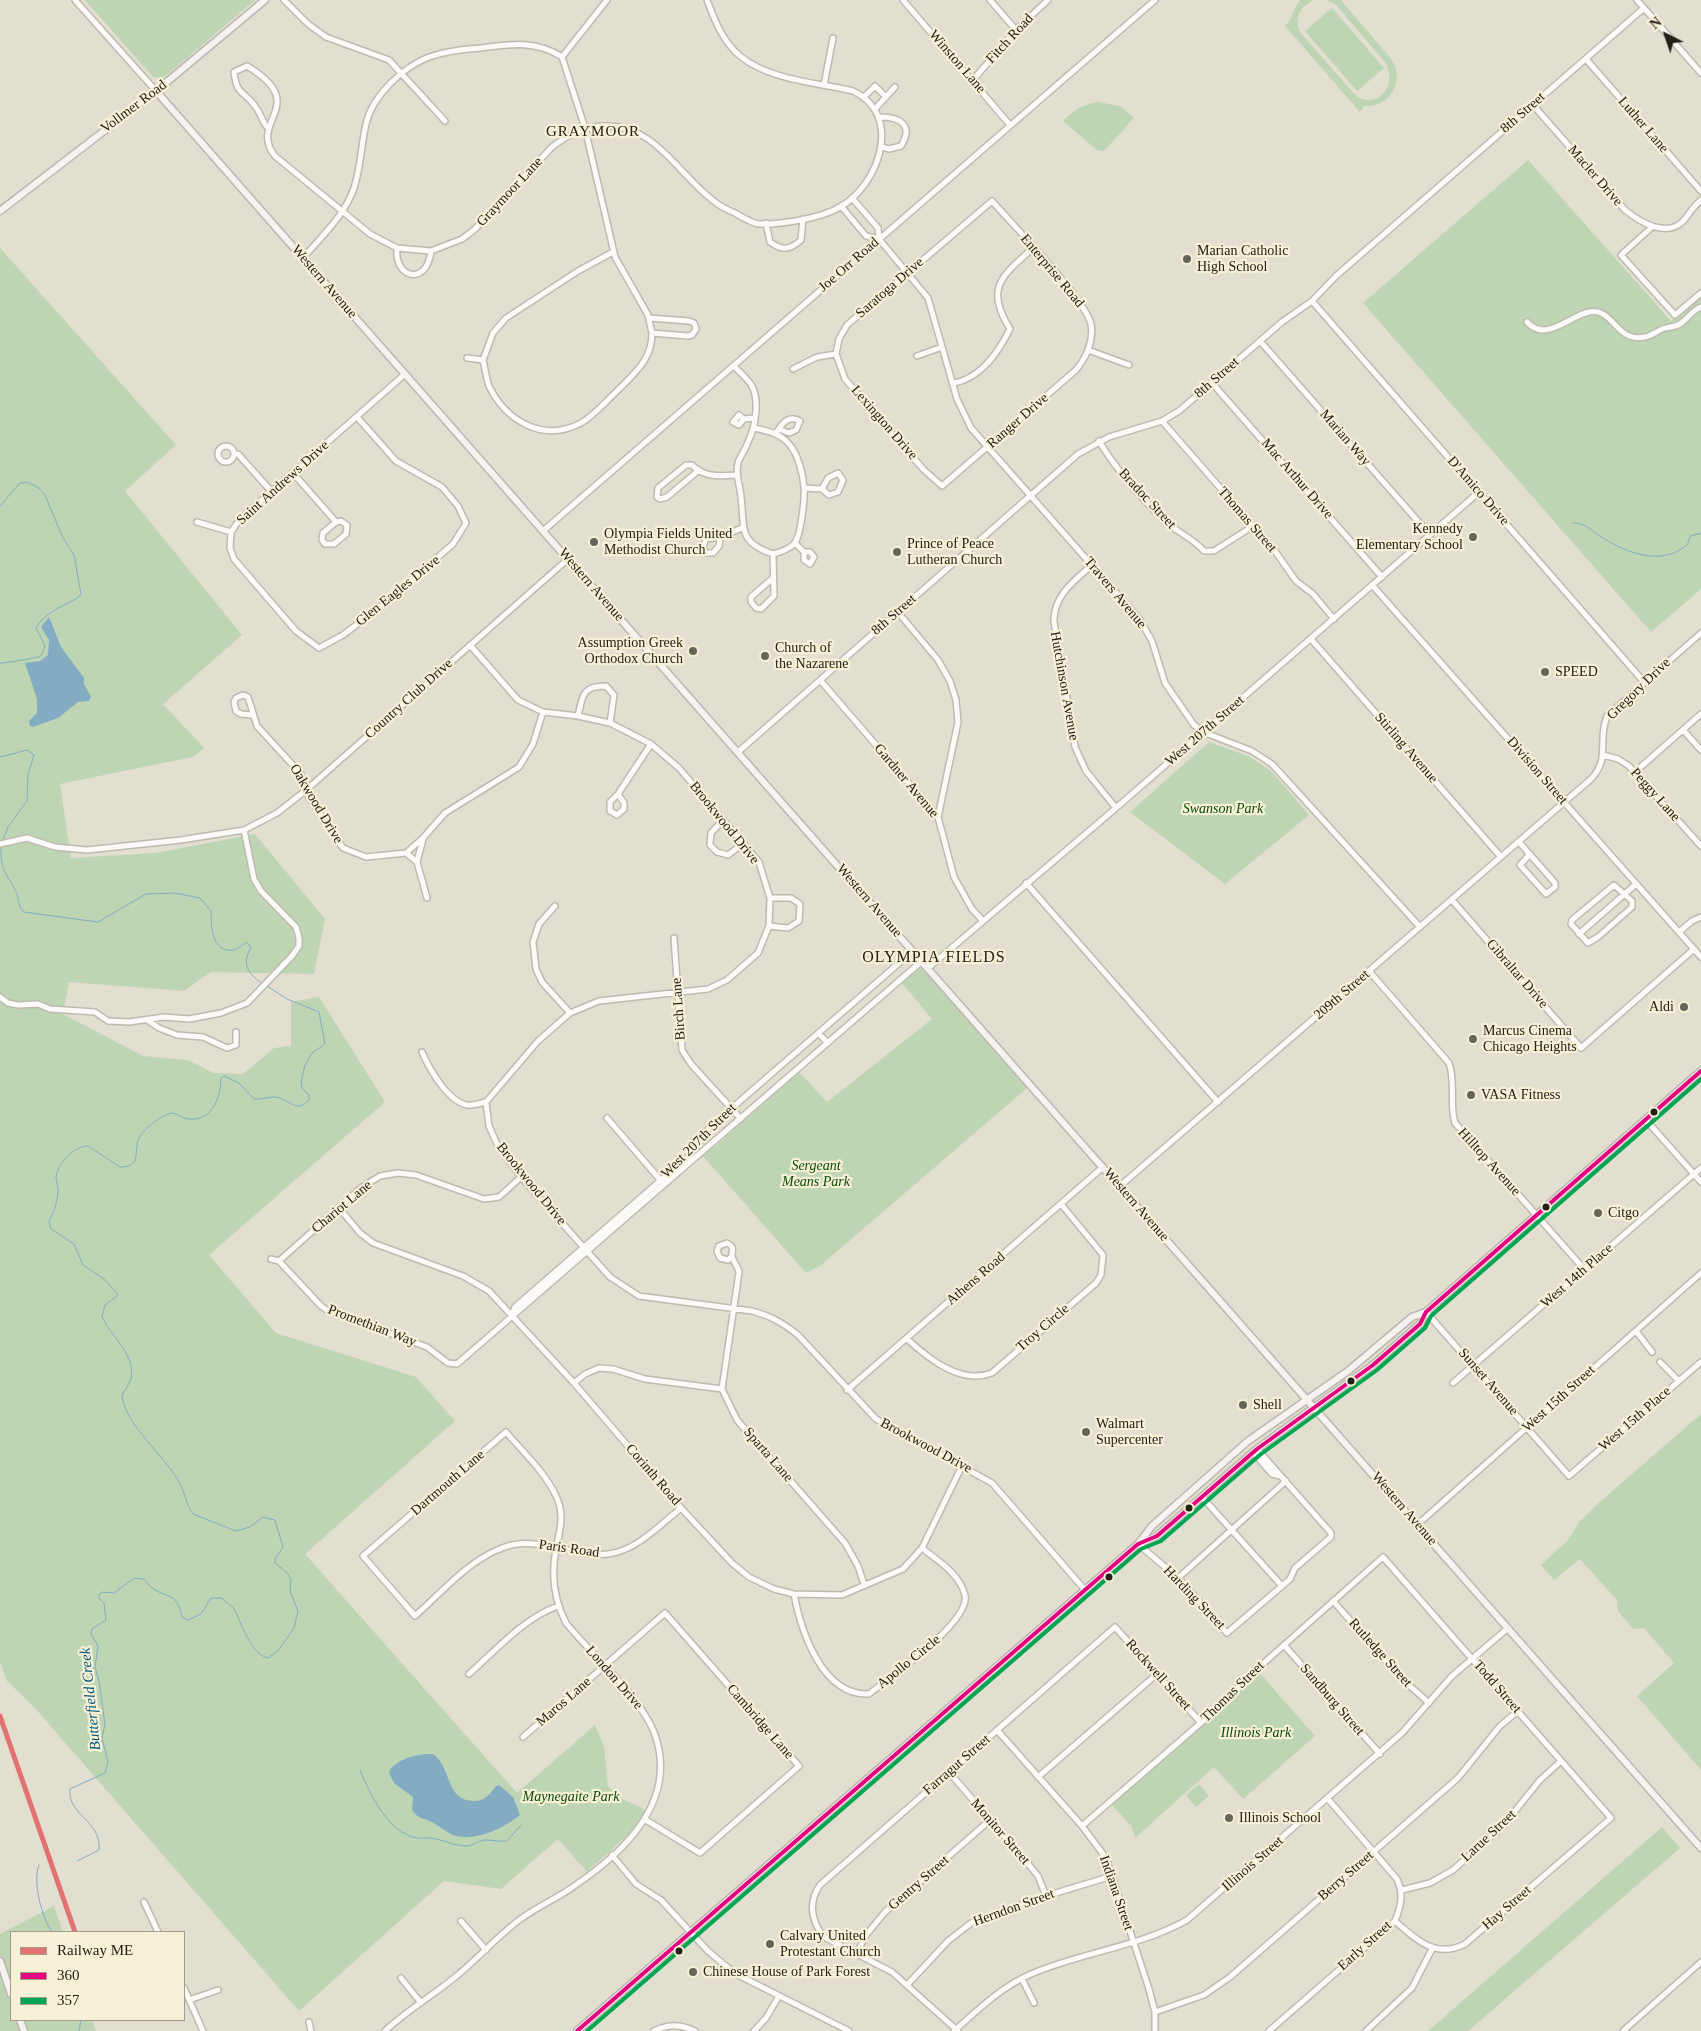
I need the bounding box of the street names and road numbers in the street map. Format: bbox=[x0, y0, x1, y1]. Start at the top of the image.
street label: Fitch Road bbox=[983, 11, 1037, 67]
street label: Winston Lane bbox=[925, 27, 989, 97]
street label: Vollmer Road bbox=[98, 77, 170, 137]
street label: 8th Street bbox=[1497, 89, 1549, 137]
street label: Luther Lane bbox=[1614, 94, 1672, 156]
street label: Macler Drive bbox=[1564, 142, 1626, 210]
street label: Graymoor Lane bbox=[474, 154, 546, 230]
street label: Enterprise Road bbox=[1016, 231, 1088, 311]
street label: Joe Orr Road bbox=[815, 234, 883, 296]
street label: Western Avenue bbox=[288, 242, 360, 322]
street label: Saratoga Drive bbox=[853, 254, 927, 322]
street label: 8th Street bbox=[1191, 354, 1243, 402]
street label: Lexington Drive bbox=[847, 382, 921, 464]
street label: Ranger Drive bbox=[984, 390, 1052, 452]
street label: Marian Way bbox=[1316, 406, 1374, 470]
street label: Mac Arthur Drive bbox=[1258, 435, 1336, 523]
street label: Saint Andrews Drive bbox=[233, 437, 333, 529]
street label: D'Amico Drive bbox=[1443, 453, 1513, 529]
street label: Bradoc Street bbox=[1115, 465, 1179, 533]
street label: Thomas Street bbox=[1214, 484, 1280, 556]
street label: Western Avenue bbox=[555, 545, 627, 625]
street label: Glen Eagles Drive bbox=[353, 552, 443, 630]
street label: Travers Avenue bbox=[1080, 554, 1150, 632]
street label: 8th Street bbox=[868, 591, 920, 639]
street label: Hutchinson Avenue bbox=[1046, 630, 1082, 742]
street label: Gregory Drive bbox=[1604, 654, 1674, 724]
street label: Country Club Drive bbox=[362, 655, 456, 743]
street label: West 207th Street bbox=[1162, 692, 1248, 770]
street label: Stirling Avenue bbox=[1371, 709, 1441, 787]
street label: Division Street bbox=[1503, 734, 1571, 808]
street label: Gardner Avenue bbox=[870, 740, 942, 822]
street label: Oakwood Drive bbox=[286, 761, 346, 847]
street label: Peggy Lane bbox=[1627, 765, 1683, 825]
street label: Brookwood Drive bbox=[686, 778, 762, 868]
street label: Western Avenue bbox=[833, 861, 905, 941]
street label: Gibraltar Drive bbox=[1482, 936, 1552, 1012]
street label: 209th Street bbox=[1311, 966, 1373, 1024]
street label: Birch Lane bbox=[668, 977, 690, 1041]
street label: West 207th Street bbox=[658, 1100, 740, 1182]
street label: Hilltop Avenue bbox=[1454, 1125, 1524, 1199]
street label: Brookwood Drive bbox=[493, 1139, 569, 1229]
street label: Western Avenue bbox=[1100, 1165, 1172, 1245]
street label: Chariot Lane bbox=[308, 1177, 376, 1237]
street label: West 14th Place bbox=[1538, 1240, 1616, 1312]
street label: Athens Road bbox=[943, 1249, 1009, 1309]
street label: Promethian Way bbox=[325, 1301, 419, 1351]
street label: Troy Circle bbox=[1013, 1301, 1073, 1355]
street label: Sunset Avenue bbox=[1454, 1345, 1522, 1419]
street label: West 15th Street bbox=[1519, 1362, 1599, 1436]
street label: West 15th Place bbox=[1596, 1383, 1674, 1455]
street label: Brookwood Drive bbox=[877, 1415, 975, 1477]
street label: Sparta Lane bbox=[740, 1424, 796, 1486]
street label: Corinth Road bbox=[622, 1441, 684, 1509]
street label: Dartmouth Lane bbox=[408, 1446, 488, 1520]
street label: Western Avenue bbox=[1368, 1469, 1440, 1549]
street label: Paris Road bbox=[538, 1536, 600, 1562]
street label: Harding Street bbox=[1159, 1563, 1229, 1633]
street label: Rutledge Street bbox=[1345, 1615, 1415, 1691]
street label: Apollo Circle bbox=[874, 1631, 944, 1693]
street label: Rockwell Street bbox=[1122, 1636, 1194, 1714]
street label: London Drive bbox=[582, 1643, 646, 1713]
street label: Todd Street bbox=[1469, 1657, 1525, 1717]
street label: Thomas Street bbox=[1198, 1658, 1268, 1726]
street label: Sandburg Street bbox=[1296, 1661, 1368, 1739]
street label: Maros Lane bbox=[533, 1674, 595, 1730]
street label: Cambridge Lane bbox=[723, 1681, 797, 1763]
street label: Farragut Street bbox=[920, 1731, 994, 1799]
street label: Monitor Street bbox=[967, 1796, 1033, 1868]
street label: Larue Street bbox=[1458, 1806, 1520, 1866]
street label: Illinois Street bbox=[1219, 1833, 1287, 1895]
street label: Berry Street bbox=[1315, 1847, 1377, 1905]
street label: Gentry Street bbox=[885, 1852, 953, 1914]
street label: Indiana Street bbox=[1095, 1853, 1137, 1933]
street label: Hay Street bbox=[1479, 1882, 1535, 1934]
street label: Herndon Street bbox=[971, 1886, 1057, 1930]
street label: Early Street bbox=[1335, 1918, 1395, 1974]

